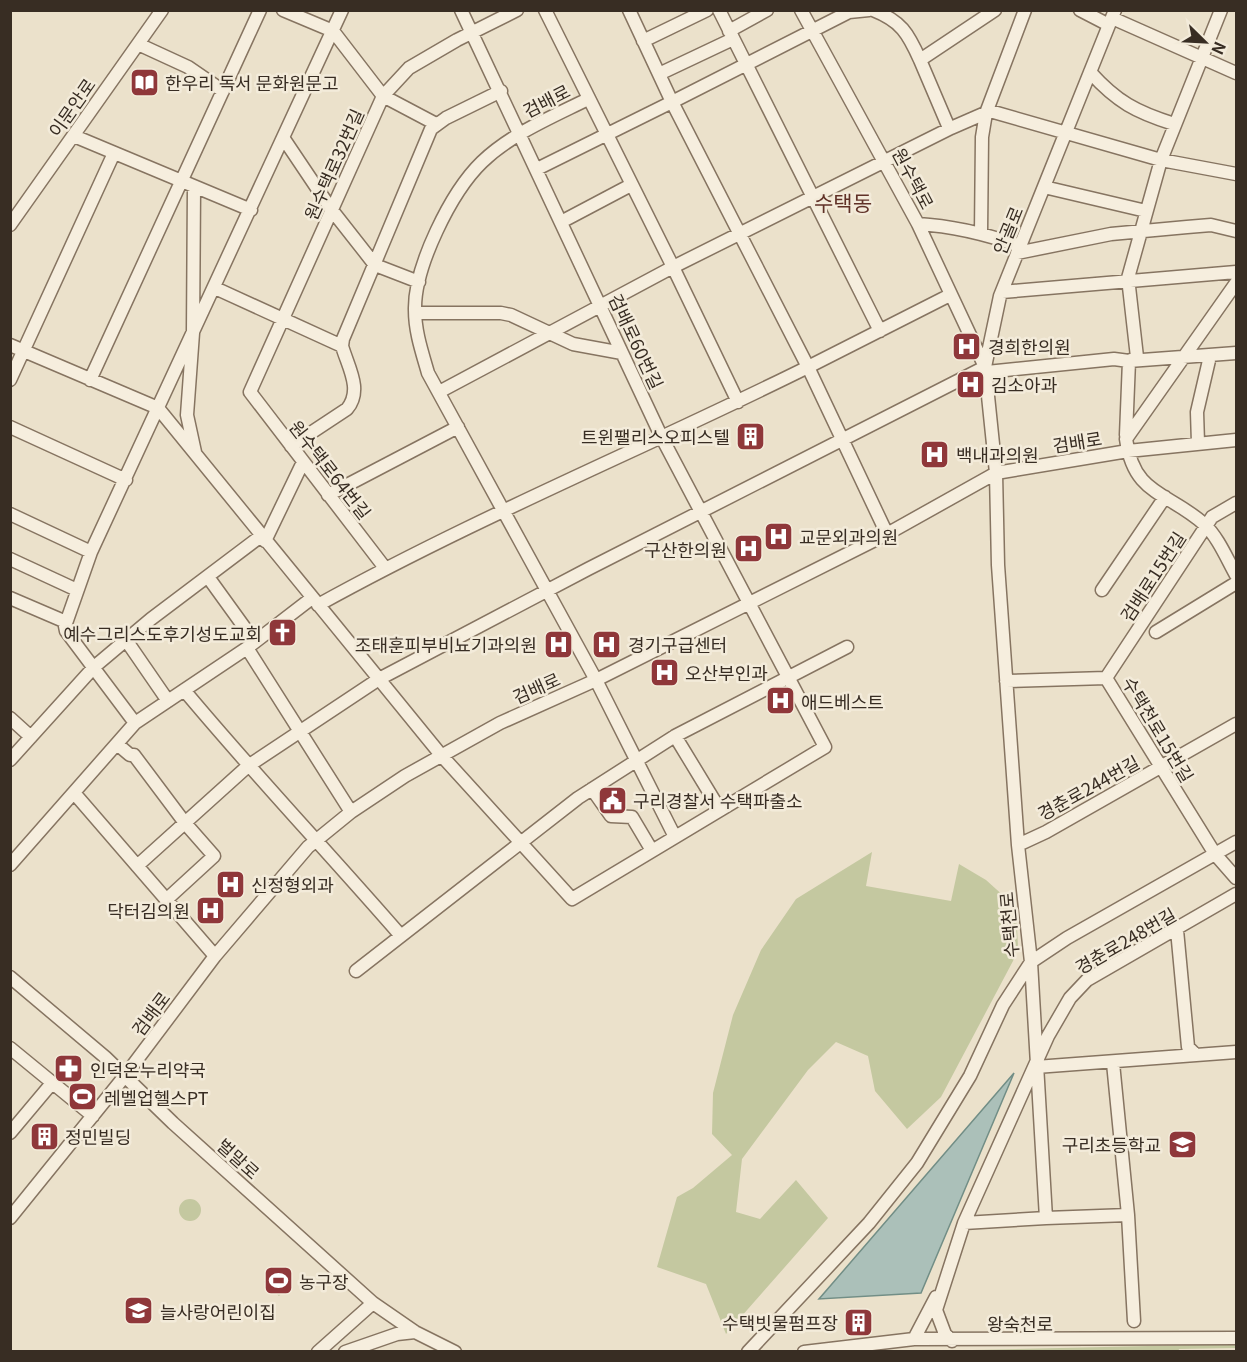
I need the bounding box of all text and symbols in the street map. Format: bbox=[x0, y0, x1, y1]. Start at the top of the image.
north arrow bbox=[1175, 12, 1235, 72]
text: N bbox=[1206, 38, 1233, 59]
library icon: 한우리 독서 문화원문고 bbox=[128, 66, 160, 98]
place label: 한우리 독서 문화원문고 bbox=[165, 69, 339, 95]
street label: 이문안로 bbox=[41, 72, 101, 142]
street label: 검배로 bbox=[518, 77, 574, 123]
street label: 원수택로32번길 bbox=[297, 104, 369, 224]
street label: 원수택로 bbox=[887, 143, 941, 213]
district label: 수택동 bbox=[814, 187, 872, 217]
street label: 안골로 bbox=[986, 202, 1028, 258]
street label: 검배로60번길 bbox=[603, 289, 671, 393]
hospital icon: 경희한의원 bbox=[951, 330, 983, 362]
place label: 경희한의원 bbox=[988, 333, 1071, 359]
hospital icon: 김소아과 bbox=[954, 368, 986, 400]
place label: 김소아과 bbox=[991, 371, 1058, 397]
street label: 원수택로64번길 bbox=[284, 414, 378, 524]
building icon: 트윈팰리스오피스텔 bbox=[735, 420, 767, 452]
place label: 트윈팰리스오피스텔 bbox=[581, 423, 730, 449]
street label: 검배로 bbox=[1050, 424, 1104, 458]
hospital icon: 백내과의원 bbox=[919, 438, 951, 470]
place label: 백내과의원 bbox=[956, 441, 1039, 467]
hospital icon: 교문외과의원 bbox=[762, 520, 794, 552]
place label: 교문외과의원 bbox=[799, 523, 898, 549]
street label: 검배로15번길 bbox=[1113, 526, 1191, 626]
hospital icon: 구산한의원 bbox=[732, 533, 764, 565]
place label: 구산한의원 bbox=[644, 536, 727, 562]
church icon: 예수그리스도후기성도교회 bbox=[267, 617, 299, 649]
place label: 예수그리스도후기성도교회 bbox=[63, 620, 262, 646]
hospital icon: 조태훈피부비뇨기과의원 bbox=[542, 628, 574, 660]
hospital icon: 경기구급센터 bbox=[591, 628, 623, 660]
place label: 조태훈피부비뇨기과의원 bbox=[355, 631, 537, 657]
place label: 경기구급센터 bbox=[628, 631, 727, 657]
hospital icon: 오산부인과 bbox=[648, 656, 680, 688]
place label: 오산부인과 bbox=[685, 659, 768, 685]
street label: 검배로 bbox=[508, 665, 564, 709]
street label: 수택천로15번길 bbox=[1117, 671, 1201, 787]
hospital icon: 애드베스트 bbox=[764, 685, 796, 717]
place label: 애드베스트 bbox=[801, 688, 884, 714]
street label: 경춘로244번길 bbox=[1032, 748, 1144, 826]
public building icon: 구리경찰서 수택파출소 bbox=[596, 784, 628, 816]
place label: 구리경찰서 수택파출소 bbox=[633, 787, 803, 813]
hospital icon: 신정형외과 bbox=[214, 868, 246, 900]
place label: 신정형외과 bbox=[251, 871, 334, 897]
street label: 수택천로 bbox=[992, 891, 1024, 959]
hospital icon: 닥터김의원 bbox=[195, 894, 227, 926]
place label: 닥터김의원 bbox=[107, 897, 190, 923]
street label: 경춘로248번길 bbox=[1070, 901, 1180, 979]
street label: 검배로 bbox=[125, 985, 175, 1041]
pharmacy icon: 인덕온누리약국 bbox=[53, 1053, 85, 1085]
place label: 인덕온누리약국 bbox=[90, 1056, 206, 1082]
sports icon: 레벨업헬스PT bbox=[67, 1081, 99, 1113]
place label: 레벨업헬스PT bbox=[104, 1084, 209, 1110]
building icon: 정민빌딩 bbox=[28, 1120, 60, 1152]
place label: 정민빌딩 bbox=[65, 1123, 131, 1149]
school or university icon: 구리초등학교 bbox=[1166, 1128, 1198, 1160]
place label: 구리초등학교 bbox=[1062, 1131, 1161, 1157]
street label: 벌말로 bbox=[212, 1132, 266, 1184]
sports icon: 농구장 bbox=[262, 1265, 294, 1297]
place label: 농구장 bbox=[299, 1268, 349, 1294]
school or university icon: 늘사랑어린이집 bbox=[123, 1295, 155, 1327]
place label: 늘사랑어린이집 bbox=[160, 1298, 276, 1324]
building icon: 수택빗물펌프장 bbox=[843, 1306, 875, 1338]
place label: 수택빗물펌프장 bbox=[722, 1309, 838, 1335]
street label: 왕숙천로 bbox=[987, 1310, 1053, 1336]

